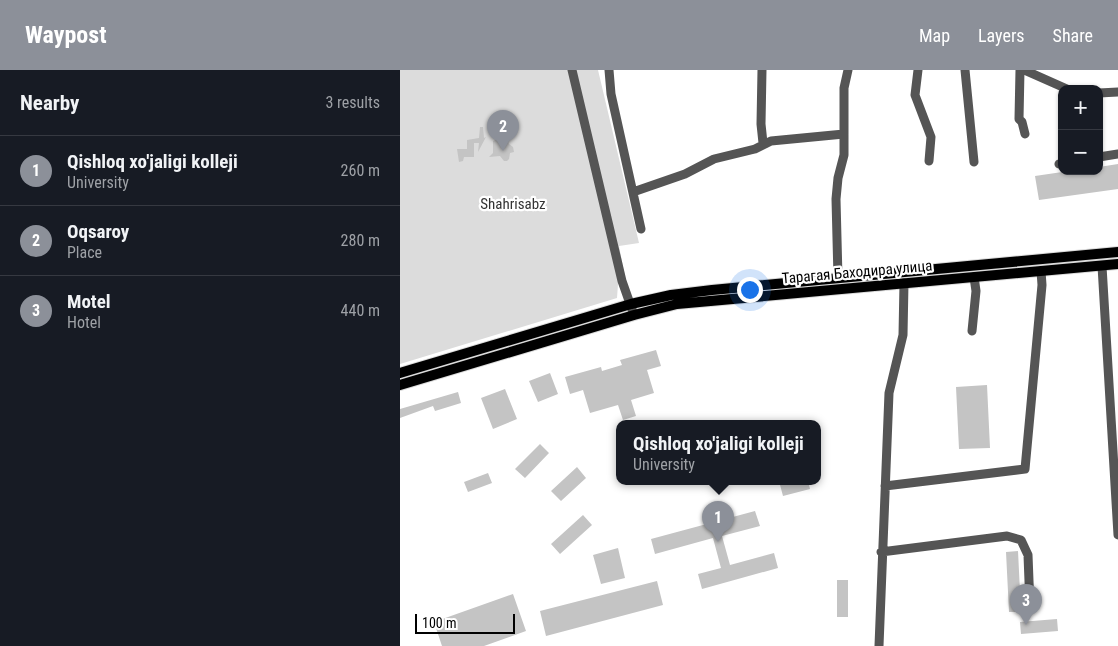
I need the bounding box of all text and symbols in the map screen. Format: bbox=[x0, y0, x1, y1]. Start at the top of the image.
text: Waypost bbox=[25, 21, 107, 49]
text: Map bbox=[919, 25, 950, 46]
text: Layers bbox=[978, 25, 1025, 46]
text: Share bbox=[1053, 25, 1093, 46]
map controls bbox=[1058, 85, 1103, 175]
button: + bbox=[1058, 85, 1103, 130]
text: Nearby bbox=[20, 91, 79, 115]
text: 3 results bbox=[325, 93, 380, 112]
pin: 2 bbox=[487, 110, 519, 151]
button: − bbox=[1058, 130, 1103, 175]
text: Qishloq xo'jaligi kolleji bbox=[67, 150, 238, 173]
text: 1 bbox=[32, 161, 40, 180]
text: 260 m bbox=[341, 161, 380, 180]
text: University bbox=[67, 173, 129, 192]
park label: Shahrisabz bbox=[480, 195, 546, 213]
text: Oqsaroy bbox=[67, 220, 129, 243]
text: 2 bbox=[32, 231, 40, 250]
text: 280 m bbox=[341, 231, 380, 250]
text: Place bbox=[67, 243, 102, 262]
street label: Тарагая Баходира улица bbox=[781, 256, 933, 288]
your location bbox=[737, 277, 763, 303]
text: Motel bbox=[67, 290, 111, 313]
text: 3 bbox=[32, 301, 40, 320]
text: 440 m bbox=[341, 301, 380, 320]
text: Hotel bbox=[67, 313, 101, 332]
popup bbox=[616, 420, 821, 485]
text: Qishloq xo'jaligi kolleji bbox=[633, 432, 804, 455]
text: University bbox=[633, 455, 695, 474]
pin: 1 bbox=[702, 501, 734, 542]
pin: 3 bbox=[1010, 584, 1042, 625]
scale bar bbox=[415, 611, 515, 634]
text: 100 m bbox=[422, 615, 457, 631]

